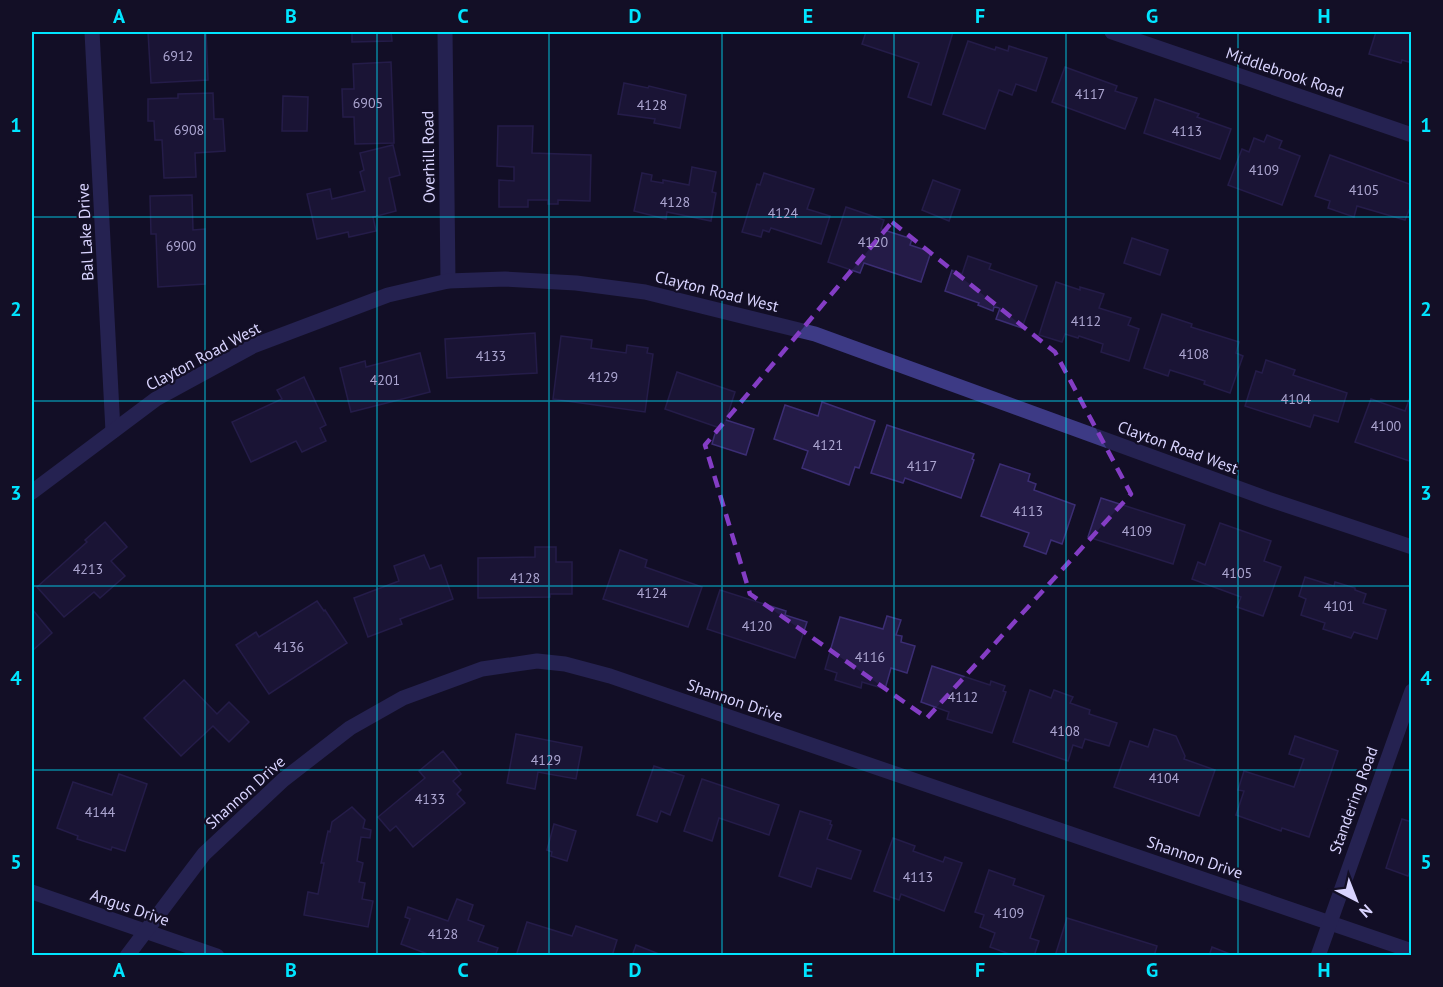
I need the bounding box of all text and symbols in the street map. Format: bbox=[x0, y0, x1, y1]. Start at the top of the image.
text: A bbox=[113, 3, 126, 29]
text: B bbox=[285, 3, 297, 29]
text: C bbox=[457, 3, 469, 29]
text: D bbox=[629, 3, 642, 29]
text: E bbox=[803, 3, 813, 29]
text: F bbox=[975, 3, 985, 29]
text: G bbox=[1146, 3, 1158, 29]
text: H bbox=[1317, 3, 1331, 29]
street label: Middlebrook Road bbox=[1223, 42, 1347, 102]
house number: 6912 bbox=[163, 47, 193, 65]
house number: 4117 bbox=[1075, 85, 1105, 103]
house number: 6905 bbox=[353, 94, 383, 112]
house number: 4128 bbox=[637, 96, 667, 114]
street label: Overhill Road bbox=[417, 111, 439, 203]
text: 1 bbox=[10, 112, 22, 138]
text: 1 bbox=[1420, 112, 1432, 138]
house number: 6908 bbox=[174, 121, 204, 139]
house number: 4113 bbox=[1172, 122, 1202, 140]
house number: 4109 bbox=[1249, 161, 1279, 179]
house number: 4105 bbox=[1349, 181, 1379, 199]
street label: Bal Lake Drive bbox=[72, 183, 98, 281]
house number: 4128 bbox=[660, 193, 690, 211]
house number: 4124 bbox=[768, 204, 799, 222]
house number: 4120 bbox=[858, 233, 889, 251]
house number: 6900 bbox=[166, 237, 197, 255]
street label: Clayton Road West bbox=[653, 266, 781, 316]
text: 2 bbox=[10, 296, 22, 322]
text: 2 bbox=[1420, 296, 1432, 322]
house number: 4112 bbox=[1071, 312, 1101, 330]
street label: Clayton Road West bbox=[142, 317, 264, 395]
house number: 4108 bbox=[1179, 345, 1209, 363]
house number: 4133 bbox=[476, 347, 506, 365]
house number: 4129 bbox=[588, 368, 618, 386]
house number: 4201 bbox=[370, 371, 400, 389]
house number: 4104 bbox=[1281, 390, 1312, 408]
street label: Clayton Road West bbox=[1115, 416, 1242, 478]
house number: 4100 bbox=[1371, 417, 1402, 435]
house number: 4121 bbox=[813, 436, 843, 454]
house number: 4117 bbox=[907, 457, 937, 475]
text: 3 bbox=[10, 480, 22, 506]
text: 3 bbox=[1420, 480, 1432, 506]
house number: 4113 bbox=[1013, 502, 1043, 520]
house number: 4109 bbox=[1122, 522, 1152, 540]
house number: 4213 bbox=[73, 560, 103, 578]
house number: 4105 bbox=[1222, 564, 1252, 582]
house number: 4128 bbox=[510, 569, 540, 587]
house number: 4124 bbox=[637, 584, 668, 602]
house number: 4101 bbox=[1324, 597, 1354, 615]
house number: 4120 bbox=[742, 617, 773, 635]
house number: 4136 bbox=[274, 638, 304, 656]
house number: 4116 bbox=[855, 648, 885, 666]
text: 4 bbox=[10, 665, 22, 691]
text: 4 bbox=[1420, 665, 1432, 691]
street label: Shannon Drive bbox=[684, 674, 786, 726]
house number: 4112 bbox=[948, 688, 978, 706]
house number: 4108 bbox=[1050, 722, 1080, 740]
street label: Standering Road bbox=[1324, 744, 1382, 856]
street label: Shannon Drive bbox=[201, 751, 289, 833]
house number: 4129 bbox=[531, 751, 561, 769]
house number: 4104 bbox=[1149, 769, 1180, 787]
house number: 4133 bbox=[415, 790, 445, 808]
house number: 4144 bbox=[85, 803, 116, 821]
street label: Shannon Drive bbox=[1144, 831, 1246, 883]
text: 5 bbox=[10, 849, 22, 875]
text: 5 bbox=[1420, 849, 1432, 875]
house number: 4113 bbox=[903, 868, 933, 886]
north arrow bbox=[1326, 870, 1386, 930]
street label: Angus Drive bbox=[88, 884, 172, 930]
text: N bbox=[1355, 900, 1377, 922]
house number: 4109 bbox=[994, 904, 1024, 922]
house number: 4128 bbox=[428, 925, 458, 943]
text: A bbox=[113, 957, 126, 983]
text: B bbox=[285, 957, 297, 983]
text: C bbox=[457, 957, 469, 983]
text: D bbox=[629, 957, 642, 983]
text: E bbox=[803, 957, 813, 983]
text: F bbox=[975, 957, 985, 983]
text: G bbox=[1146, 957, 1158, 983]
text: H bbox=[1317, 957, 1331, 983]

